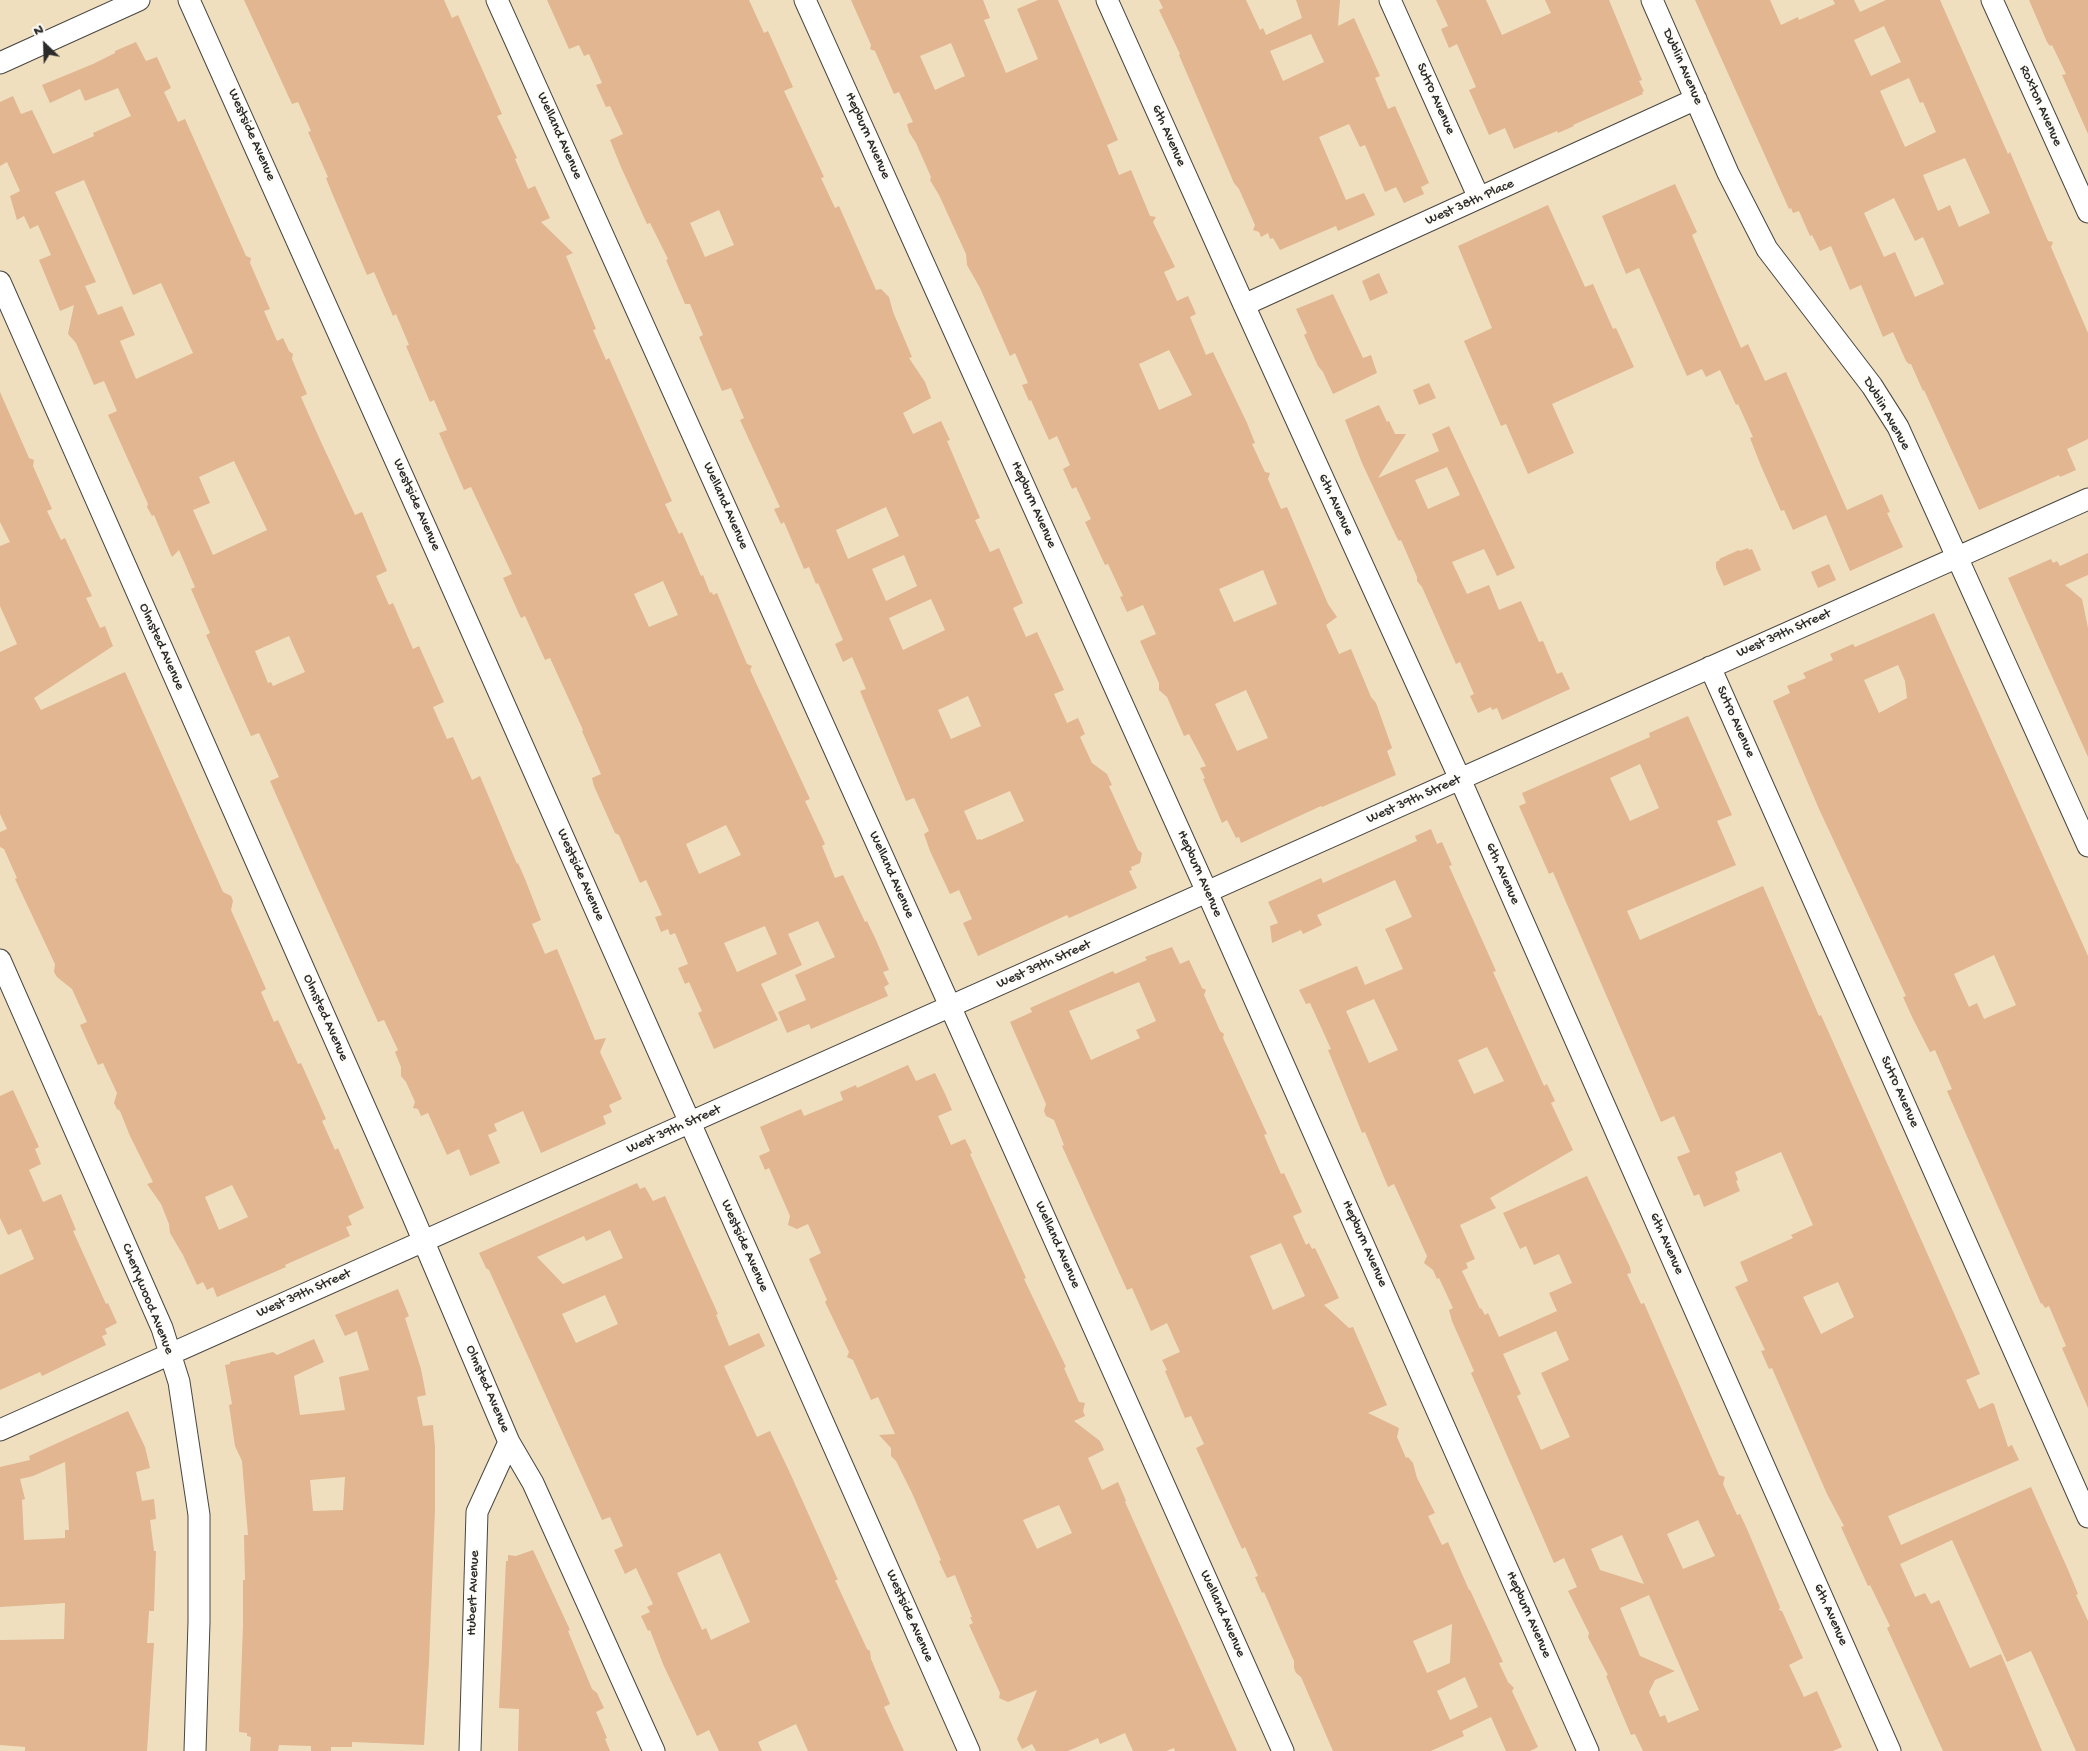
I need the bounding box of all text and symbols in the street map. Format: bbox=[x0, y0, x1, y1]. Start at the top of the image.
north arrow bbox=[20, 20, 70, 70]
text: N bbox=[31, 21, 46, 40]
street label: Dublin Avenue bbox=[1658, 26, 1706, 108]
street label: Sutro Avenue bbox=[1412, 61, 1458, 137]
street label: Roxton Avenue bbox=[2015, 63, 2065, 149]
street label: Westside Avenue bbox=[223, 86, 279, 184]
street label: Welland Avenue bbox=[532, 90, 586, 182]
street label: Hepburn Avenue bbox=[840, 90, 894, 182]
street label: 6th Avenue bbox=[1147, 103, 1189, 169]
street label: West 38th Place bbox=[1423, 176, 1517, 230]
street label: Dublin Avenue bbox=[1858, 375, 1914, 453]
street label: Westside Avenue bbox=[388, 456, 444, 554]
street label: Hepburn Avenue bbox=[1006, 459, 1060, 551]
street label: Welland Avenue bbox=[698, 460, 752, 552]
street label: 6th Avenue bbox=[1313, 472, 1357, 538]
street label: Olmsted Avenue bbox=[134, 601, 188, 693]
street label: West 39th Street bbox=[1734, 606, 1834, 662]
street label: Sutro Avenue bbox=[1712, 684, 1758, 760]
street label: West 39th Street bbox=[1364, 772, 1464, 828]
street label: Westside Avenue bbox=[552, 826, 608, 924]
street label: Hepburn Avenue bbox=[1172, 828, 1226, 920]
street label: Welland Avenue bbox=[864, 829, 918, 921]
street label: 6th Avenue bbox=[1481, 841, 1523, 907]
street label: West 39th Street bbox=[994, 937, 1094, 993]
street label: Olmsted Avenue bbox=[298, 972, 352, 1064]
street label: Sutro Avenue bbox=[1876, 1054, 1922, 1130]
street label: West 39th Street bbox=[624, 1102, 724, 1158]
street label: Westside Avenue bbox=[716, 1197, 772, 1295]
street label: Hepburn Avenue bbox=[1337, 1198, 1391, 1290]
street label: Welland Avenue bbox=[1030, 1199, 1084, 1291]
street label: 6th Avenue bbox=[1645, 1211, 1687, 1277]
street label: Cherrywood Avenue bbox=[117, 1241, 177, 1357]
street label: West 39th Street bbox=[254, 1266, 354, 1322]
street label: Olmsted Avenue bbox=[461, 1343, 513, 1435]
street label: Hubert Avenue bbox=[464, 1550, 484, 1636]
street label: Westside Avenue bbox=[881, 1567, 937, 1665]
street label: Welland Avenue bbox=[1195, 1568, 1249, 1660]
street label: Hepburn Avenue bbox=[1501, 1569, 1555, 1661]
street label: 6th Avenue bbox=[1809, 1582, 1851, 1648]

